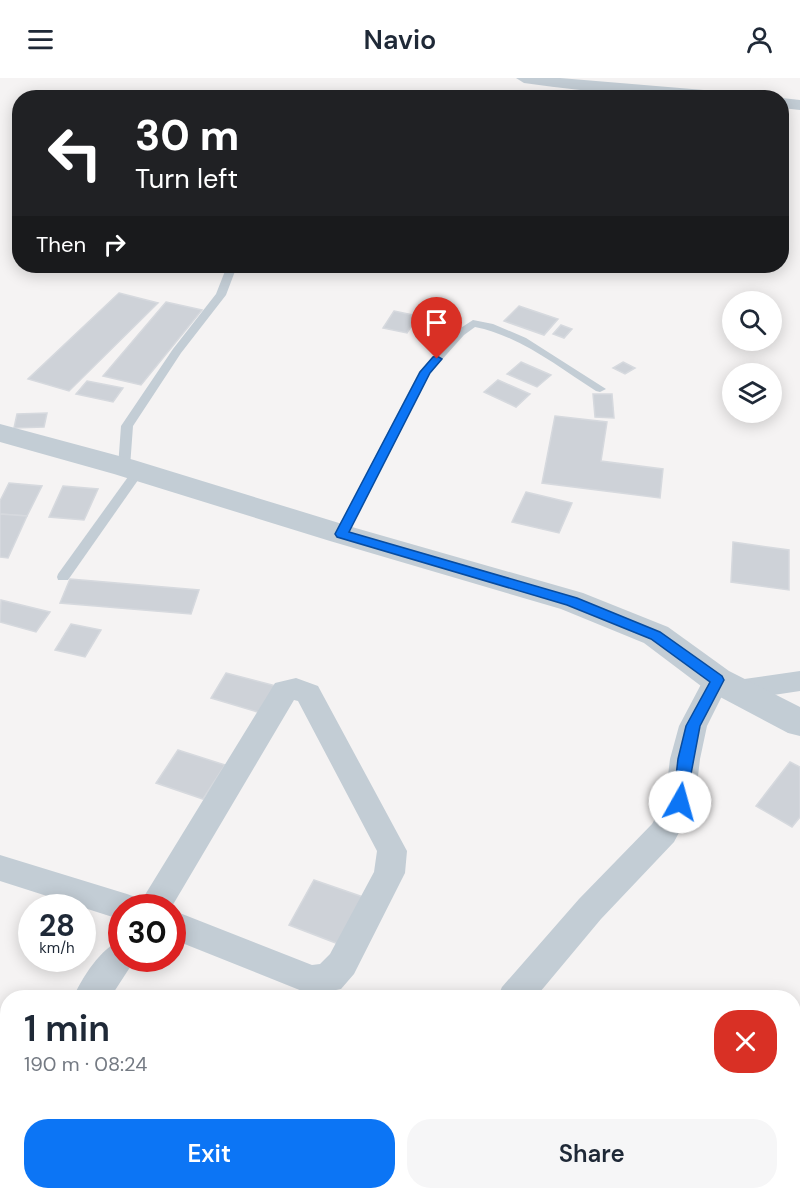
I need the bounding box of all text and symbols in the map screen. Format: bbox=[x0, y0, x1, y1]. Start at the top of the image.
text: Navio bbox=[364, 22, 436, 57]
icon: menu bbox=[24, 23, 57, 56]
icon: person bbox=[743, 23, 776, 56]
text: 30 m bbox=[135, 108, 239, 163]
icon: left bbox=[36, 114, 114, 192]
text: Turn left bbox=[135, 161, 238, 196]
icon: right bbox=[98, 228, 131, 261]
text: Then bbox=[36, 230, 86, 259]
map controls bbox=[722, 291, 782, 423]
button: search bbox=[722, 291, 782, 351]
pin bbox=[411, 297, 462, 359]
icon: arrive bbox=[420, 306, 453, 339]
button: layers bbox=[722, 363, 782, 423]
position arrow bbox=[648, 770, 712, 834]
speed limit sign: 30 bbox=[108, 894, 186, 972]
text: 28 bbox=[39, 906, 75, 945]
text: km/h bbox=[39, 938, 75, 958]
text: 1 min bbox=[24, 1005, 110, 1052]
button: close bbox=[714, 1010, 777, 1073]
text: 190 m · 08:24 bbox=[24, 1051, 147, 1077]
button: Exit bbox=[24, 1119, 395, 1188]
button: Share bbox=[407, 1119, 777, 1188]

